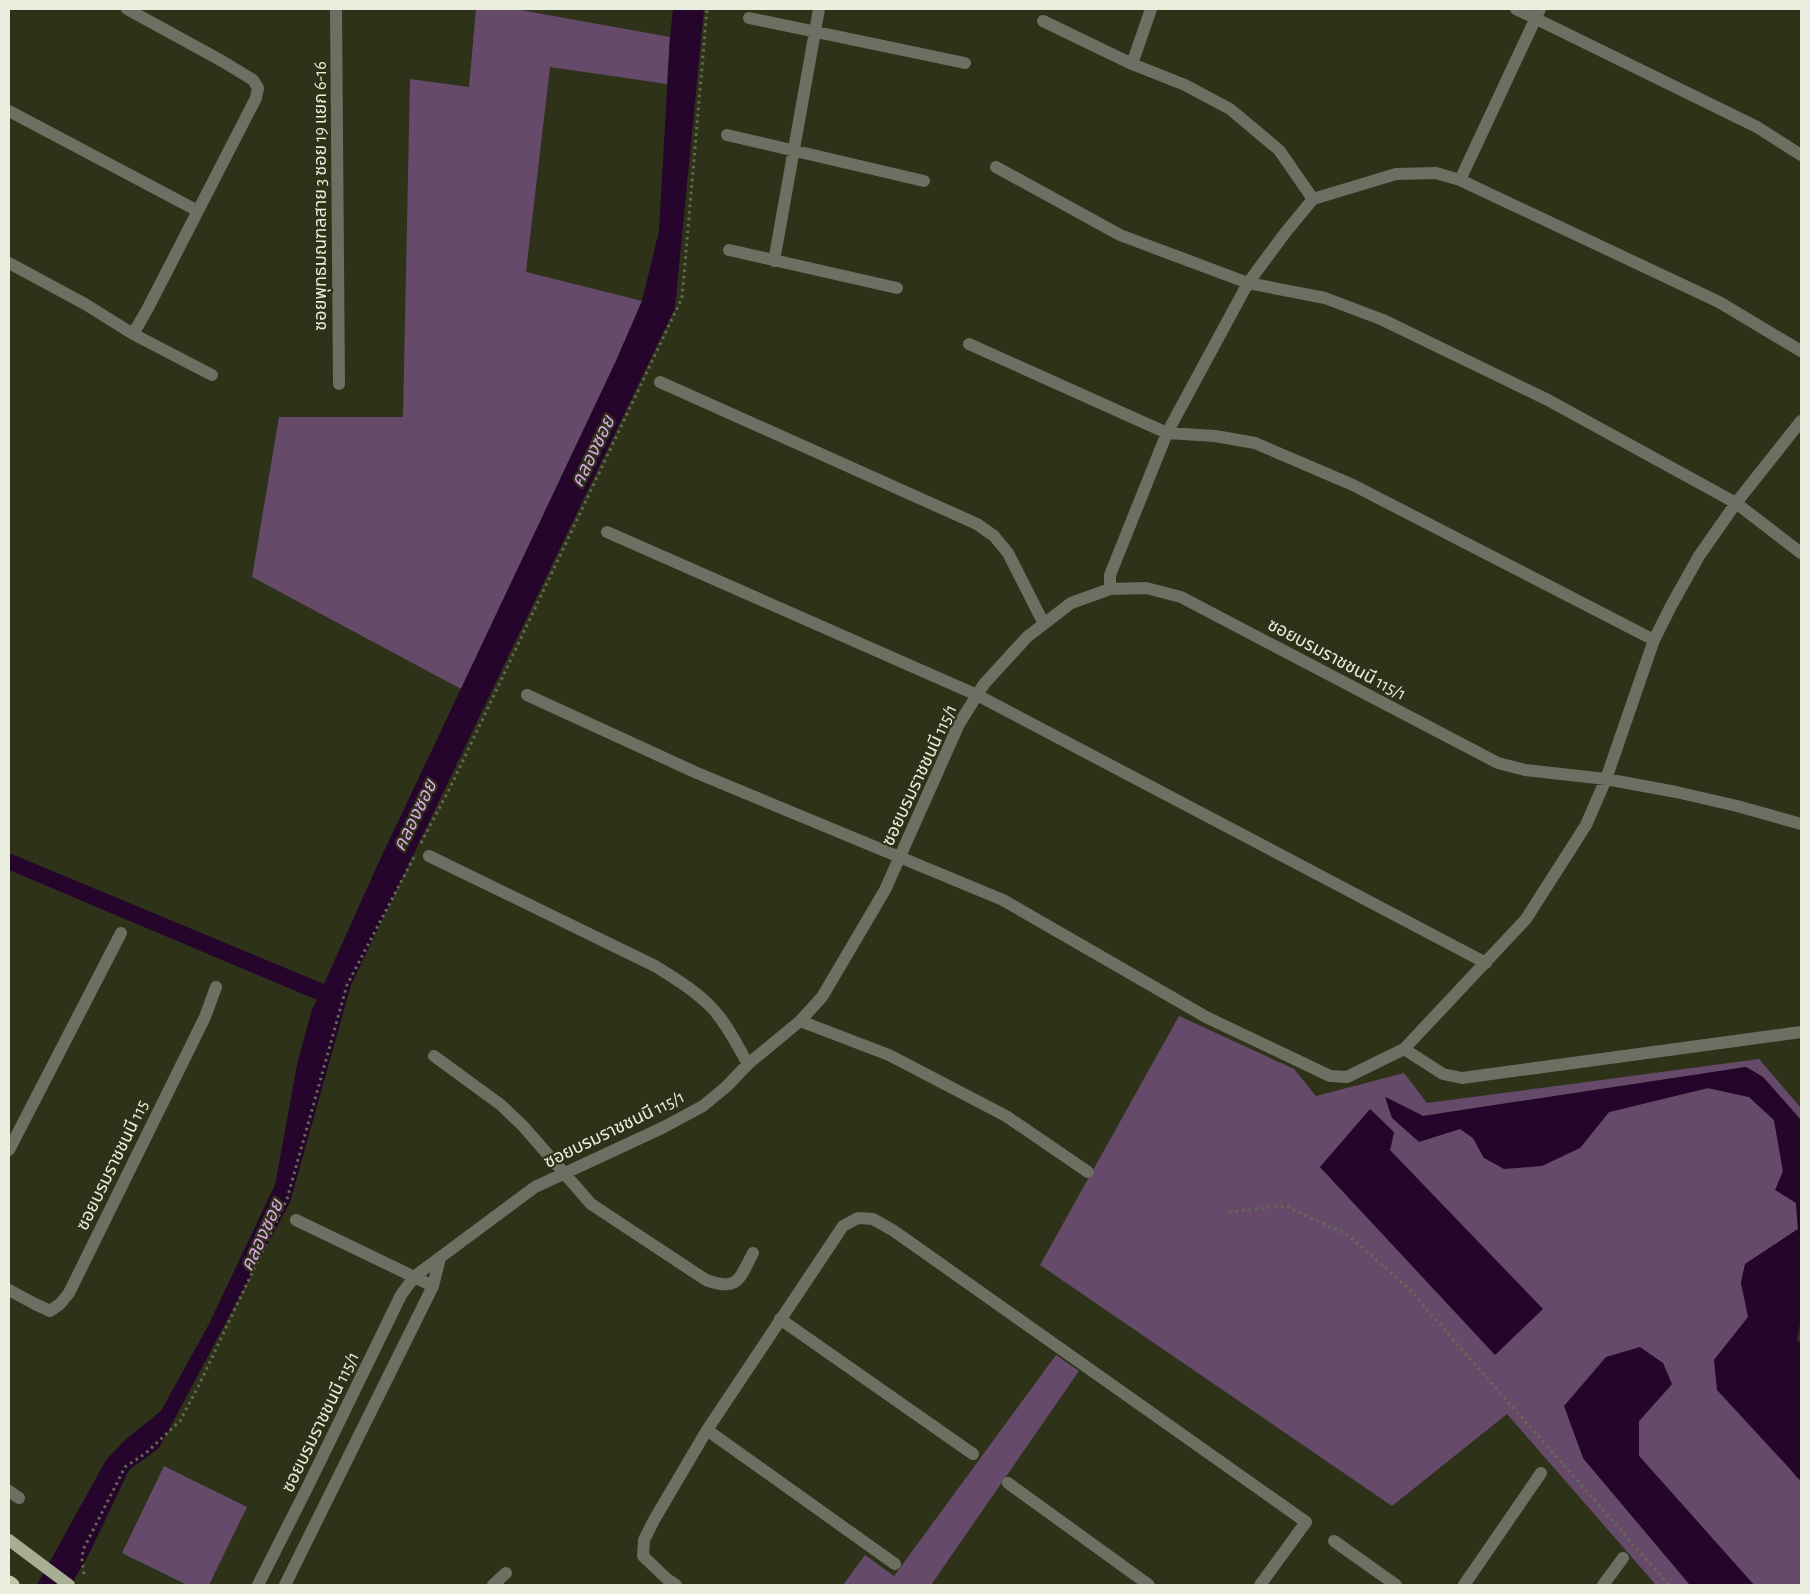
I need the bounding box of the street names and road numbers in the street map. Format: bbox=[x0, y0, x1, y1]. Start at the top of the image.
street label: ซอยพุทธมณฑลสาย 3 ซอย 19 แยก 6-16 bbox=[312, 61, 331, 331]
street label: ซอยบรมราชชนนี 115/1 bbox=[1264, 615, 1409, 704]
street label: ซอยบรมราชชนนี 115/1 bbox=[878, 701, 961, 849]
street label: ซอยบรมราชชนนี 115/1 bbox=[541, 1087, 688, 1172]
street label: ซอยบรมราชชนนี 115 bbox=[73, 1097, 152, 1233]
street label: ซอยบรมราชชนนี 115/1 bbox=[278, 1349, 363, 1496]

